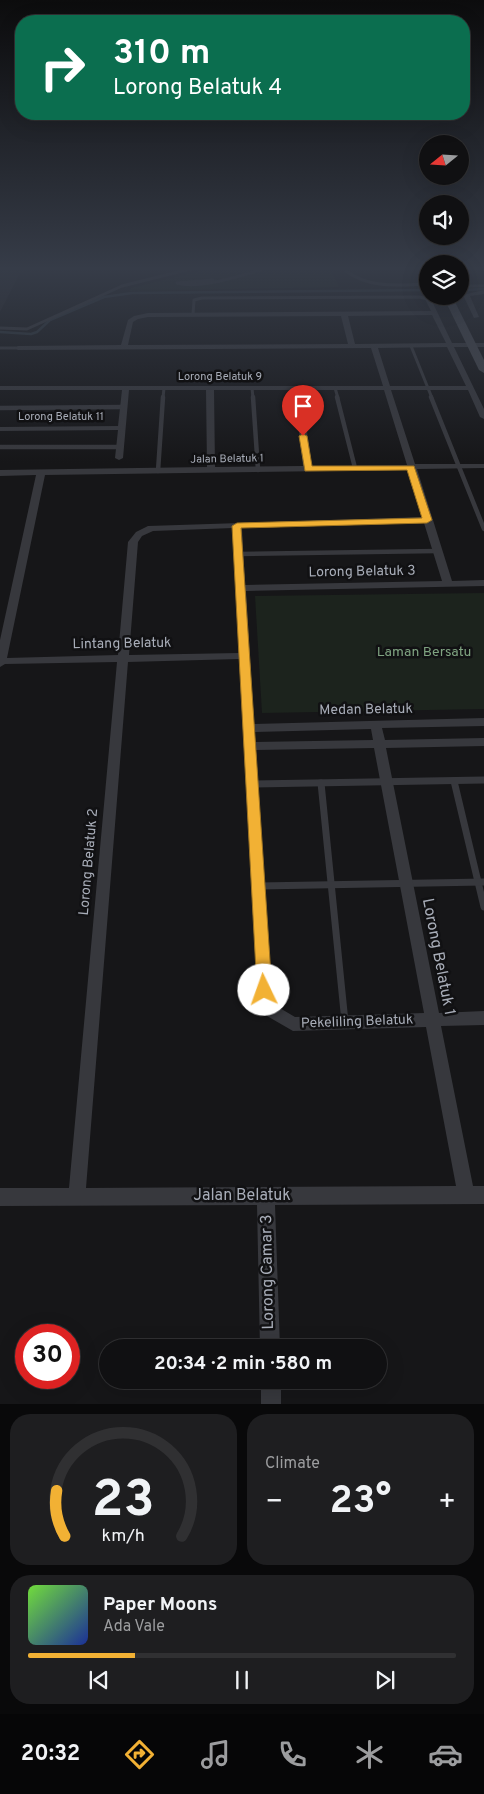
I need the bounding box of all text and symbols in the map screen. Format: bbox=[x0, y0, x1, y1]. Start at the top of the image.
text: 310 m bbox=[113, 32, 210, 76]
icon: right bbox=[30, 35, 95, 100]
text: Lorong Belatuk 4 bbox=[113, 75, 282, 102]
north arrow bbox=[419, 135, 469, 185]
map controls bbox=[419, 135, 469, 305]
button: sound bbox=[419, 195, 469, 245]
button: layers bbox=[419, 255, 469, 305]
street label: Lorong Belatuk 9 bbox=[178, 370, 262, 384]
pin bbox=[282, 385, 324, 436]
icon: arrive bbox=[289, 392, 317, 420]
street label: Lorong Belatuk 11 bbox=[18, 410, 104, 424]
street label: Jalan Belatuk 1 bbox=[190, 451, 264, 467]
street label: Lorong Belatuk 3 bbox=[308, 563, 416, 581]
street label: Lintang Belatuk bbox=[72, 635, 172, 653]
park label: Laman Bersatu bbox=[377, 644, 471, 661]
street label: Medan Belatuk bbox=[319, 701, 413, 719]
street label: Lorong Belatuk 2 bbox=[76, 808, 102, 916]
street label: Lorong Belatuk 1 bbox=[417, 897, 459, 1017]
position arrow bbox=[237, 963, 289, 1015]
street label: Pekeliling Belatuk bbox=[300, 1012, 414, 1032]
street label: Jalan Belatuk bbox=[193, 1186, 291, 1206]
street label: Lorong Camar 3 bbox=[257, 1214, 279, 1330]
speed limit sign: 30 bbox=[15, 1324, 80, 1389]
text: 20:34 · 2 min · 580 m bbox=[154, 1352, 332, 1376]
text: Climate bbox=[265, 1454, 320, 1474]
text: 23 bbox=[92, 1469, 155, 1535]
text: 23° bbox=[330, 1478, 391, 1527]
text: − bbox=[265, 1485, 283, 1521]
text: + bbox=[438, 1485, 456, 1521]
text: km/h bbox=[102, 1525, 145, 1548]
text: Paper Moons bbox=[103, 1593, 217, 1617]
text: Ada Vale bbox=[103, 1617, 165, 1637]
icon: previous bbox=[85, 1666, 113, 1694]
icon: pause bbox=[228, 1666, 256, 1694]
icon: next bbox=[371, 1666, 399, 1694]
icon: directions bbox=[122, 1737, 157, 1772]
icon: music bbox=[198, 1737, 233, 1772]
icon: phone bbox=[275, 1737, 310, 1772]
icon: climate bbox=[352, 1737, 387, 1772]
icon: car bbox=[428, 1737, 463, 1772]
text: 20:32 bbox=[21, 1741, 80, 1768]

